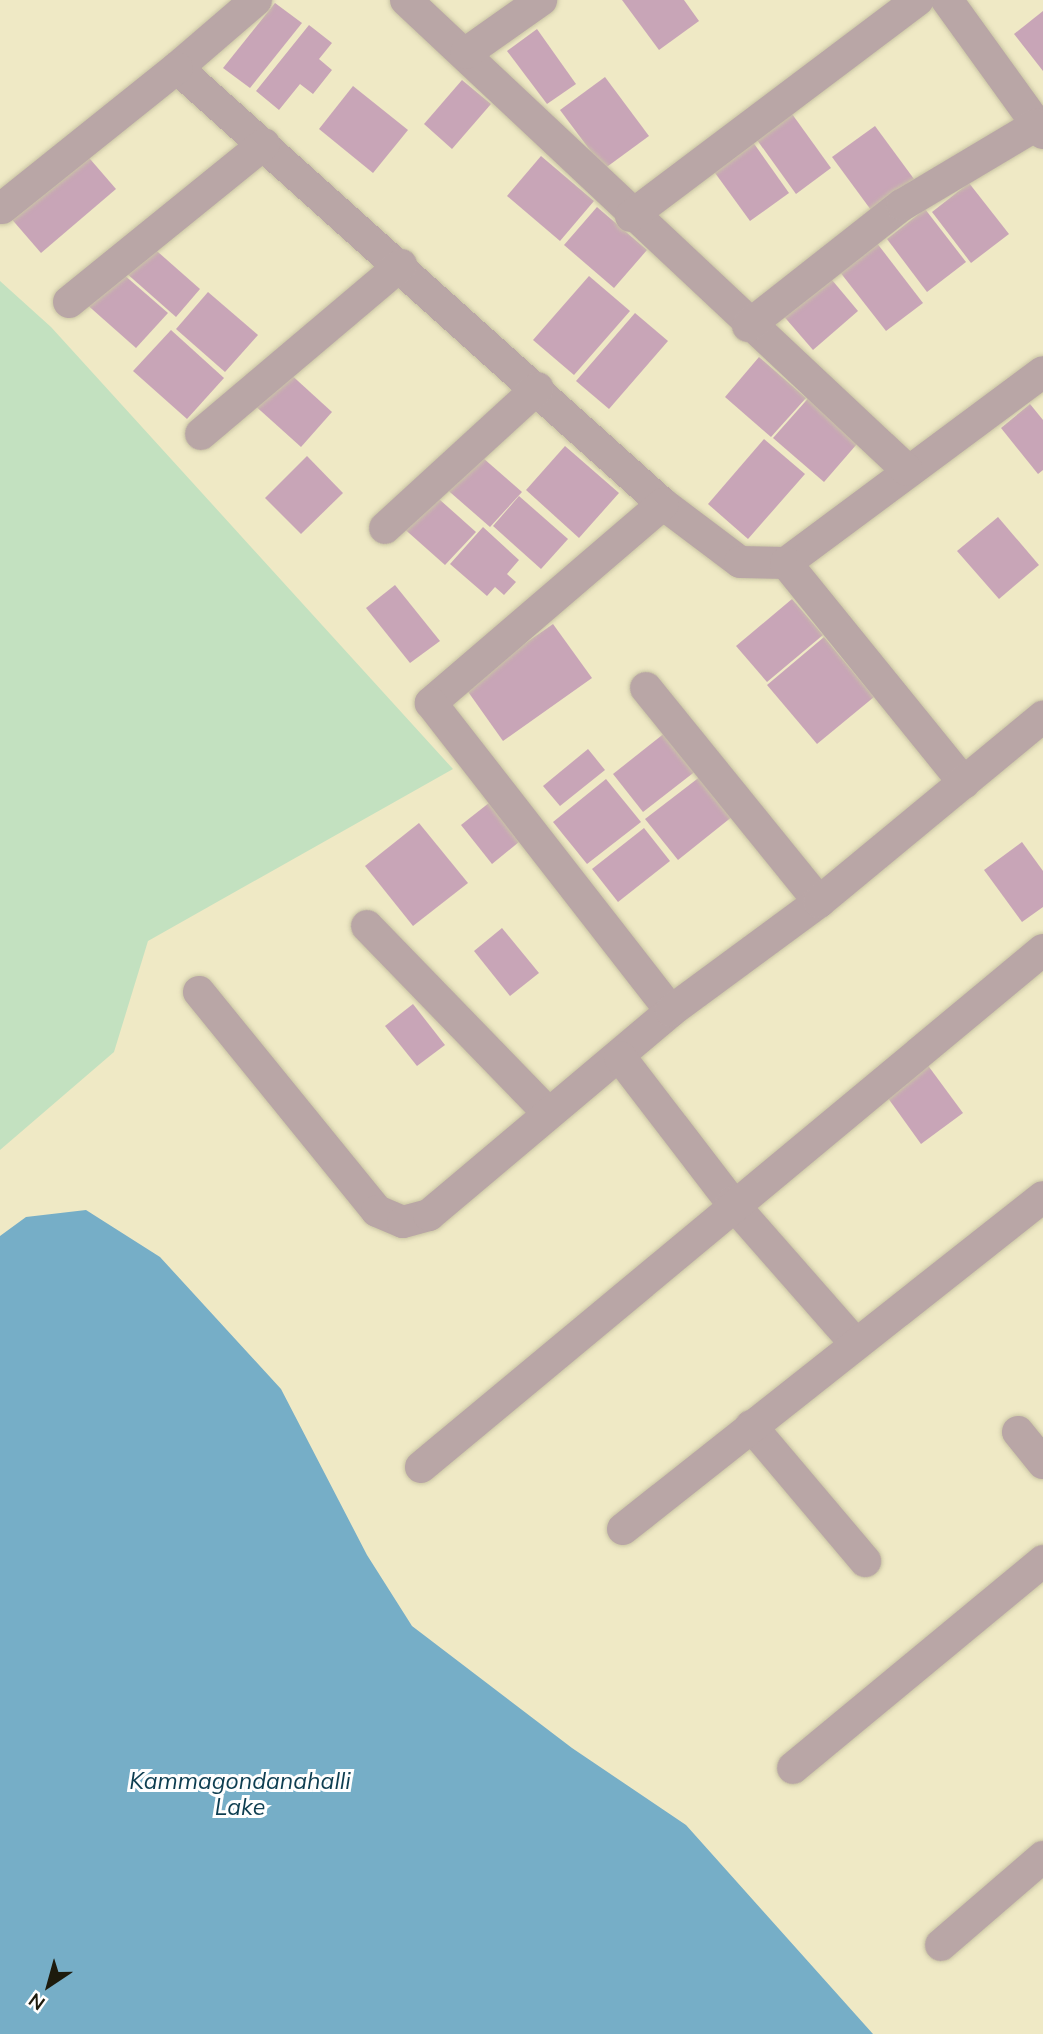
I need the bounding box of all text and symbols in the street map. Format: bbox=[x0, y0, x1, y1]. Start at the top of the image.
water label: Kammagondanahalli Lake bbox=[129, 1767, 351, 1821]
north arrow bbox=[14, 1950, 84, 2020]
text: N bbox=[24, 1988, 50, 2016]

